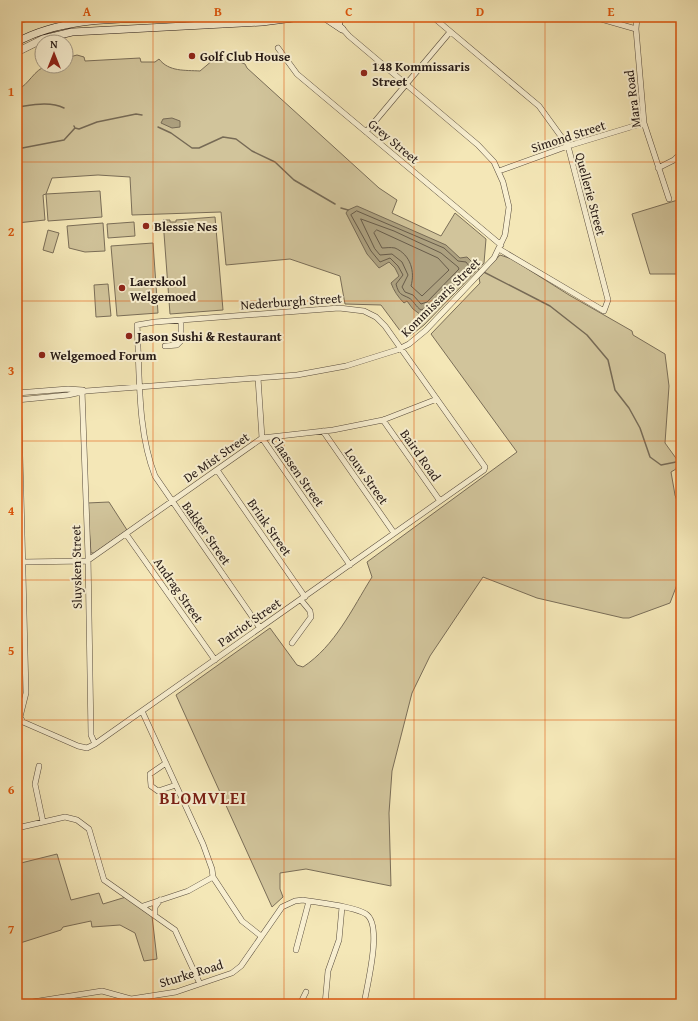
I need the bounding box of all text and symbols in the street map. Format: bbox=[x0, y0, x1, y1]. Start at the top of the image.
text: A bbox=[83, 2, 92, 21]
text: B bbox=[214, 2, 222, 21]
text: C bbox=[345, 2, 353, 21]
text: D bbox=[476, 2, 484, 21]
text: E bbox=[608, 2, 615, 21]
north arrow bbox=[34, 34, 74, 74]
text: N bbox=[50, 36, 58, 52]
place label: Golf Club House bbox=[200, 47, 290, 66]
marker: Golf Club House bbox=[187, 51, 197, 61]
place label: 148 Kommissaris Street bbox=[372, 57, 470, 91]
marker: 148 Kommissaris Street bbox=[359, 68, 369, 78]
street label: Mara Road bbox=[620, 69, 645, 129]
text: 1 bbox=[8, 82, 14, 101]
street label: Grey Street bbox=[364, 114, 424, 169]
street label: Simond Street bbox=[528, 115, 608, 157]
street label: Quellerie Street bbox=[570, 150, 611, 238]
place label: Blessie Nes bbox=[154, 217, 218, 236]
marker: Blessie Nes bbox=[141, 221, 151, 231]
text: 2 bbox=[8, 222, 15, 241]
street label: Kommissaris Street bbox=[396, 253, 485, 341]
place label: Laerskool Welgemoed bbox=[130, 272, 197, 306]
marker: Laerskool Welgemoed bbox=[117, 283, 127, 293]
street label: Nederburgh Street bbox=[240, 288, 343, 315]
place label: Jason Sushi & Restaurant bbox=[135, 327, 282, 346]
marker: Jason Sushi & Restaurant bbox=[124, 331, 134, 341]
place label: Welgemoed Forum bbox=[50, 346, 158, 365]
marker: Welgemoed Forum bbox=[37, 350, 47, 360]
text: 3 bbox=[8, 361, 14, 380]
street label: Baird Road bbox=[396, 426, 445, 485]
street label: De Mist Street bbox=[179, 427, 253, 487]
street label: Claassen Street bbox=[266, 432, 329, 511]
street label: Louw Street bbox=[340, 444, 393, 509]
street label: Brink Street bbox=[243, 495, 297, 560]
street label: Bakker Street bbox=[178, 498, 236, 569]
text: 4 bbox=[8, 501, 15, 520]
street label: Sluysken Street bbox=[66, 524, 87, 609]
street label: Andrag Street bbox=[149, 554, 208, 627]
street label: Patriot Street bbox=[214, 593, 285, 651]
text: 5 bbox=[8, 641, 15, 660]
text: 6 bbox=[8, 780, 15, 799]
district label: BLOMVLEI bbox=[159, 785, 247, 810]
text: 7 bbox=[8, 920, 15, 939]
street label: Sturke Road bbox=[157, 955, 225, 992]

